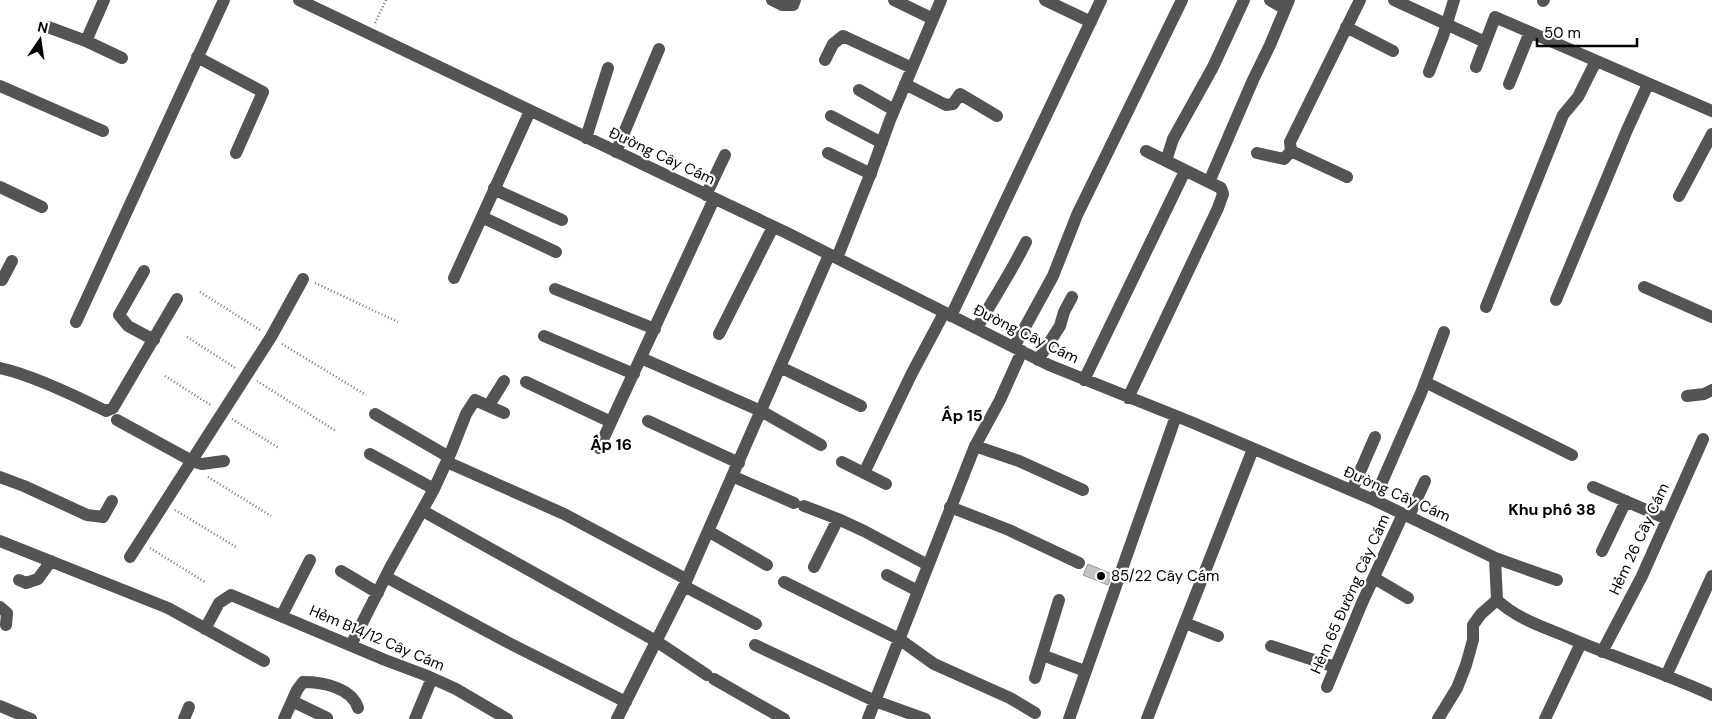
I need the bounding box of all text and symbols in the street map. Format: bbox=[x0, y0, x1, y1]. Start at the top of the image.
north arrow bbox=[15, 15, 65, 65]
scale bar bbox=[1537, 15, 1637, 47]
text: N bbox=[36, 17, 50, 37]
text: 50 m bbox=[1544, 23, 1581, 43]
street label: Đường Cây Cám bbox=[606, 123, 718, 189]
street label: Đường Cây Cám bbox=[970, 300, 1082, 368]
district label: Ấp 15 bbox=[941, 405, 983, 426]
district label: Ấp 16 bbox=[590, 434, 632, 455]
street label: Đường Cây Cám bbox=[1340, 462, 1454, 526]
street label: Hẻm 26 Cây Cám bbox=[1604, 480, 1674, 598]
district label: Khu phố 38 bbox=[1508, 499, 1596, 520]
street label: Hẻm 65 Đường Cây Cám bbox=[1306, 511, 1394, 677]
place label: 85/22 Cây Cám bbox=[1111, 566, 1219, 586]
marker: 85/22 Cây Cám bbox=[1095, 570, 1107, 582]
street label: Hẻm B14/12 Cây Cám bbox=[306, 600, 448, 676]

